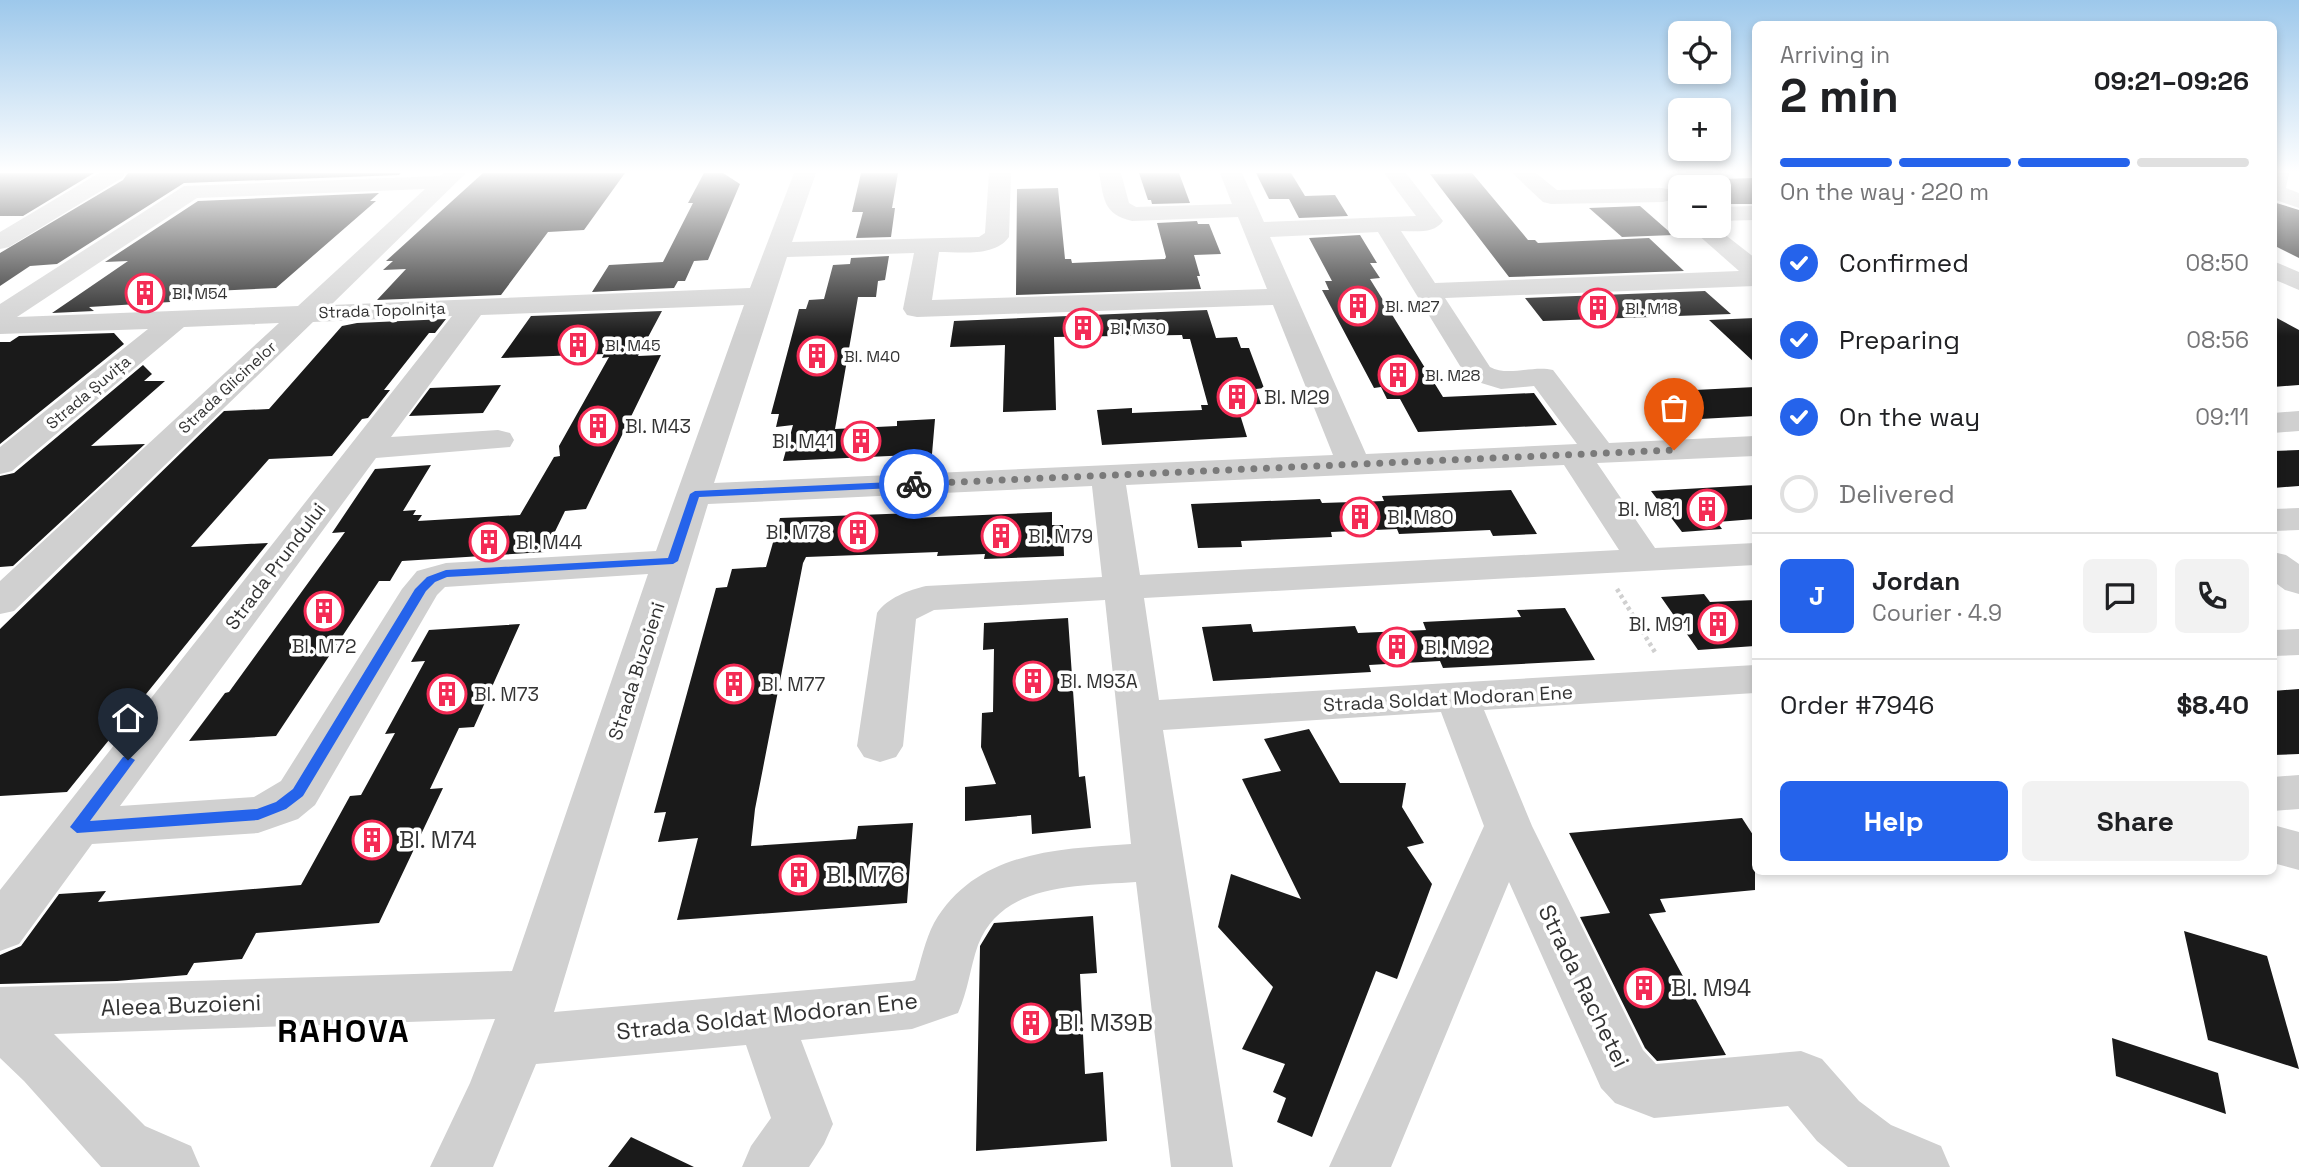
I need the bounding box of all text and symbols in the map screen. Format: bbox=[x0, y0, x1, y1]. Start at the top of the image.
map controls bbox=[1668, 21, 1731, 238]
button: locate bbox=[1668, 21, 1731, 84]
text: Arriving in bbox=[1780, 40, 1890, 70]
text: 09:21–09:26 bbox=[2094, 64, 2249, 98]
text: 2 min bbox=[1780, 67, 1899, 125]
button: + bbox=[1668, 98, 1731, 161]
button: − bbox=[1668, 175, 1731, 238]
text: On the way · 220 m bbox=[1780, 177, 1989, 207]
icon: check bbox=[1780, 244, 1818, 282]
text: Confirmed bbox=[1839, 246, 1969, 280]
text: 08:50 bbox=[2186, 248, 2249, 278]
building icon: Bl. M54 bbox=[124, 272, 166, 314]
place label: Bl. M54 bbox=[172, 283, 228, 304]
building icon: Bl. M27 bbox=[1337, 285, 1379, 327]
building icon: Bl. M18 bbox=[1577, 287, 1619, 329]
place label: Bl. M27 bbox=[1385, 296, 1440, 317]
street label: Strada Topolnița bbox=[318, 298, 446, 323]
place label: Bl. M18 bbox=[1625, 298, 1678, 319]
building icon: Bl. M30 bbox=[1062, 307, 1104, 349]
place label: Bl. M30 bbox=[1110, 318, 1166, 339]
icon: check bbox=[1780, 321, 1818, 359]
text: Preparing bbox=[1839, 323, 1960, 357]
building icon: Bl. M45 bbox=[557, 324, 599, 366]
text: 08:56 bbox=[2186, 325, 2249, 355]
place label: Bl. M45 bbox=[605, 335, 661, 356]
building icon: Bl. M40 bbox=[796, 335, 838, 377]
street label: Strada Glicinelor bbox=[174, 337, 281, 438]
place label: Bl. M40 bbox=[844, 346, 900, 367]
street label: Strada Șuvița bbox=[42, 351, 135, 434]
building icon: Bl. M28 bbox=[1377, 354, 1419, 396]
place label: Bl. M28 bbox=[1425, 365, 1481, 386]
building icon: Bl. M29 bbox=[1216, 376, 1258, 418]
pin bbox=[1644, 378, 1704, 450]
place label: Bl. M29 bbox=[1264, 385, 1330, 410]
icon: bag bbox=[1655, 389, 1693, 427]
icon: check bbox=[1780, 398, 1818, 436]
text: On the way bbox=[1839, 400, 1980, 434]
text: 09:11 bbox=[2195, 402, 2249, 432]
building icon: Bl. M43 bbox=[577, 405, 619, 447]
place label: Bl. M43 bbox=[625, 414, 691, 439]
building icon: Bl. M41 bbox=[840, 420, 882, 462]
place label: Bl. M41 bbox=[772, 429, 834, 454]
courier bbox=[879, 449, 949, 519]
icon: bike bbox=[895, 465, 933, 503]
text: Delivered bbox=[1839, 477, 1955, 511]
building icon: Bl. M81 bbox=[1686, 488, 1728, 530]
building icon: Bl. M80 bbox=[1339, 496, 1381, 538]
place label: Bl. M81 bbox=[1618, 497, 1680, 522]
street label: Strada Prundului bbox=[219, 498, 331, 635]
place label: Bl. M80 bbox=[1387, 505, 1454, 530]
building icon: Bl. M78 bbox=[837, 511, 879, 553]
building icon: Bl. M79 bbox=[980, 515, 1022, 557]
place label: Bl. M78 bbox=[766, 520, 831, 545]
building icon: Bl. M44 bbox=[468, 521, 510, 563]
place label: Bl. M79 bbox=[1028, 524, 1093, 549]
place label: Bl. M44 bbox=[516, 530, 583, 555]
button: chat bbox=[2083, 559, 2157, 633]
button: phone bbox=[2175, 559, 2249, 633]
text: Jordan bbox=[1872, 564, 1960, 598]
text: J bbox=[1809, 579, 1825, 613]
building icon: Bl. M72 bbox=[303, 590, 345, 632]
text: Courier · 4.9 bbox=[1872, 598, 2002, 628]
street label: Strada Buzoieni bbox=[602, 599, 671, 743]
building icon: Bl. M91 bbox=[1697, 603, 1739, 645]
place label: Bl. M91 bbox=[1629, 612, 1691, 637]
building icon: Bl. M92 bbox=[1376, 626, 1418, 668]
place label: Bl. M72 bbox=[292, 634, 356, 659]
place label: Bl. M92 bbox=[1424, 635, 1490, 660]
building icon: Bl. M93A bbox=[1012, 660, 1054, 702]
building icon: Bl. M77 bbox=[713, 663, 755, 705]
place label: Bl. M93A bbox=[1060, 669, 1138, 694]
place label: Bl. M77 bbox=[761, 672, 825, 697]
building icon: Bl. M73 bbox=[426, 673, 468, 715]
street label: Strada Soldat Modoran Ene bbox=[1322, 679, 1574, 718]
place label: Bl. M73 bbox=[474, 682, 539, 707]
pin bbox=[98, 688, 158, 760]
text: Order #7946 bbox=[1780, 688, 1934, 722]
text: $8.40 bbox=[2177, 688, 2249, 722]
icon: home bbox=[109, 699, 147, 737]
button: Help bbox=[1780, 781, 2008, 861]
button: Share bbox=[2022, 781, 2249, 861]
building icon: Bl. M74 bbox=[351, 819, 393, 861]
place label: Bl. M74 bbox=[399, 825, 477, 855]
building icon: Bl. M76 bbox=[778, 854, 820, 896]
place label: Bl. M76 bbox=[826, 860, 905, 890]
street label: Strada Rachetei bbox=[1532, 900, 1636, 1072]
building icon: Bl. M94 bbox=[1623, 967, 1665, 1009]
place label: Bl. M94 bbox=[1671, 973, 1751, 1003]
street label: Strada Soldat Modoran Ene bbox=[615, 985, 919, 1047]
street label: Aleea Buzoieni bbox=[100, 987, 262, 1023]
building icon: Bl. M39B bbox=[1010, 1002, 1052, 1044]
place label: Bl. M39B bbox=[1058, 1008, 1153, 1038]
district label: RAHOVA bbox=[277, 1011, 411, 1051]

